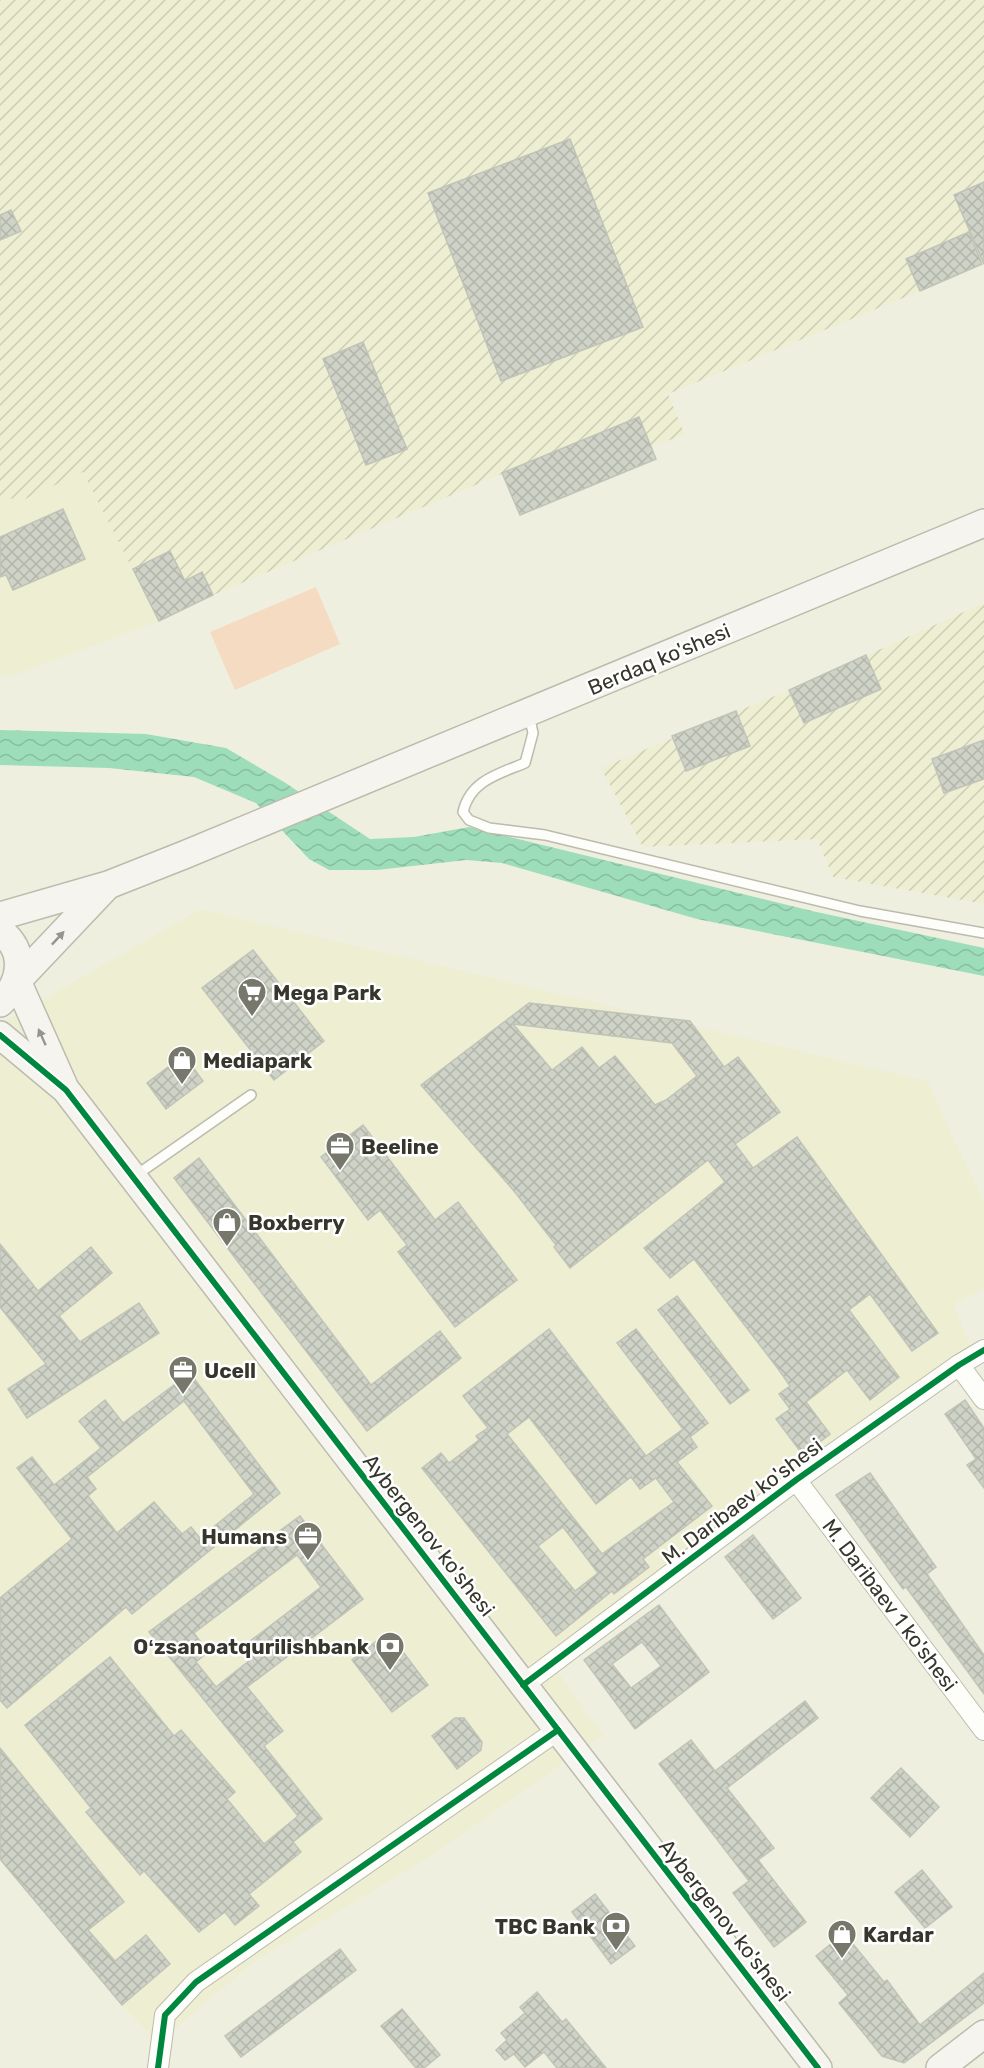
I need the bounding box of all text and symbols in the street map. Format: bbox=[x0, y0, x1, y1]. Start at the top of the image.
street label: Berdaq ko'shesi bbox=[584, 618, 734, 700]
one-way arrow bbox=[50, 931, 64, 945]
supermarket icon: Mega Park bbox=[236, 976, 268, 1018]
place label: Mega Park bbox=[273, 980, 382, 1005]
one-way arrow bbox=[37, 1027, 47, 1045]
shop icon: Mediapark bbox=[166, 1044, 198, 1086]
place label: Mediapark bbox=[203, 1048, 313, 1073]
office icon: Beeline bbox=[324, 1130, 356, 1172]
place label: Beeline bbox=[361, 1134, 439, 1159]
shop icon: Boxberry bbox=[211, 1206, 243, 1248]
place label: Boxberry bbox=[248, 1210, 345, 1235]
office icon: Ucell bbox=[167, 1354, 199, 1396]
place label: Ucell bbox=[204, 1358, 256, 1383]
street label: M. Daribaev ko'shesi bbox=[657, 1432, 827, 1570]
street label: Aybergenov ko'shesi bbox=[358, 1449, 500, 1621]
street label: M. Daribaev 1 ko'shesi bbox=[817, 1514, 963, 1696]
office icon: Humans bbox=[292, 1520, 324, 1562]
place label: Humans bbox=[201, 1524, 287, 1549]
bank icon: Oʻzsanoatqurilishbank bbox=[374, 1630, 406, 1672]
place label: Oʻzsanoatqurilishbank bbox=[133, 1634, 370, 1659]
street label: Aybergenov ko'shesi bbox=[654, 1834, 796, 2006]
bank icon: TBC Bank bbox=[600, 1910, 632, 1952]
place label: TBC Bank bbox=[495, 1914, 596, 1939]
shop icon: Kardar bbox=[826, 1918, 858, 1960]
place label: Kardar bbox=[863, 1922, 934, 1947]

